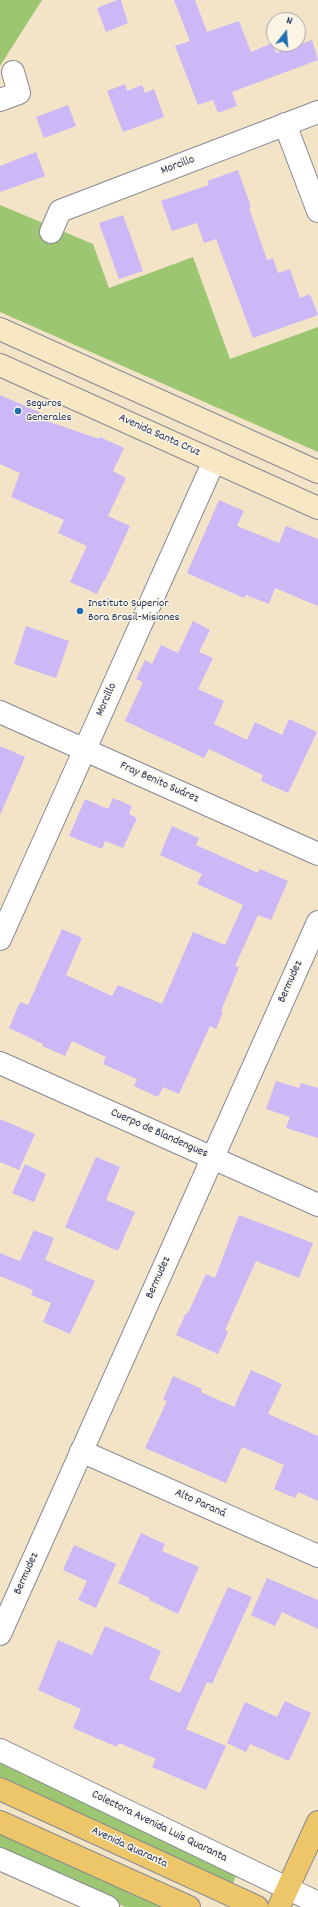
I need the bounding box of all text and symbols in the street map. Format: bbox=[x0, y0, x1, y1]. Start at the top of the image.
north arrow bbox=[266, 12, 306, 52]
text: N bbox=[284, 13, 294, 30]
street label: Morcillo bbox=[159, 153, 197, 179]
place label: Seguros Generales bbox=[26, 397, 71, 425]
marker: Seguros Generales bbox=[13, 406, 23, 416]
street label: Avenida Santa Cruz bbox=[116, 412, 202, 460]
place label: Instituto Superior Bora Brasil-Misiones bbox=[88, 597, 180, 625]
marker: Instituto Superior Bora Brasil-Misiones bbox=[75, 606, 85, 616]
street label: Morcillo bbox=[93, 681, 121, 719]
street label: Fray Benito Suárez bbox=[117, 759, 201, 807]
street label: Bermudez bbox=[275, 959, 307, 1005]
street label: Cuerpo de Blandengues bbox=[108, 1106, 210, 1162]
street label: Bermudez bbox=[143, 1255, 175, 1301]
street label: Alto Paraná bbox=[172, 1486, 228, 1522]
street label: Bermudez bbox=[11, 1551, 43, 1597]
street label: Colectora Avenida Luis Quaranta bbox=[89, 1788, 229, 1866]
street label: Avenida Quaranta bbox=[89, 1824, 169, 1872]

